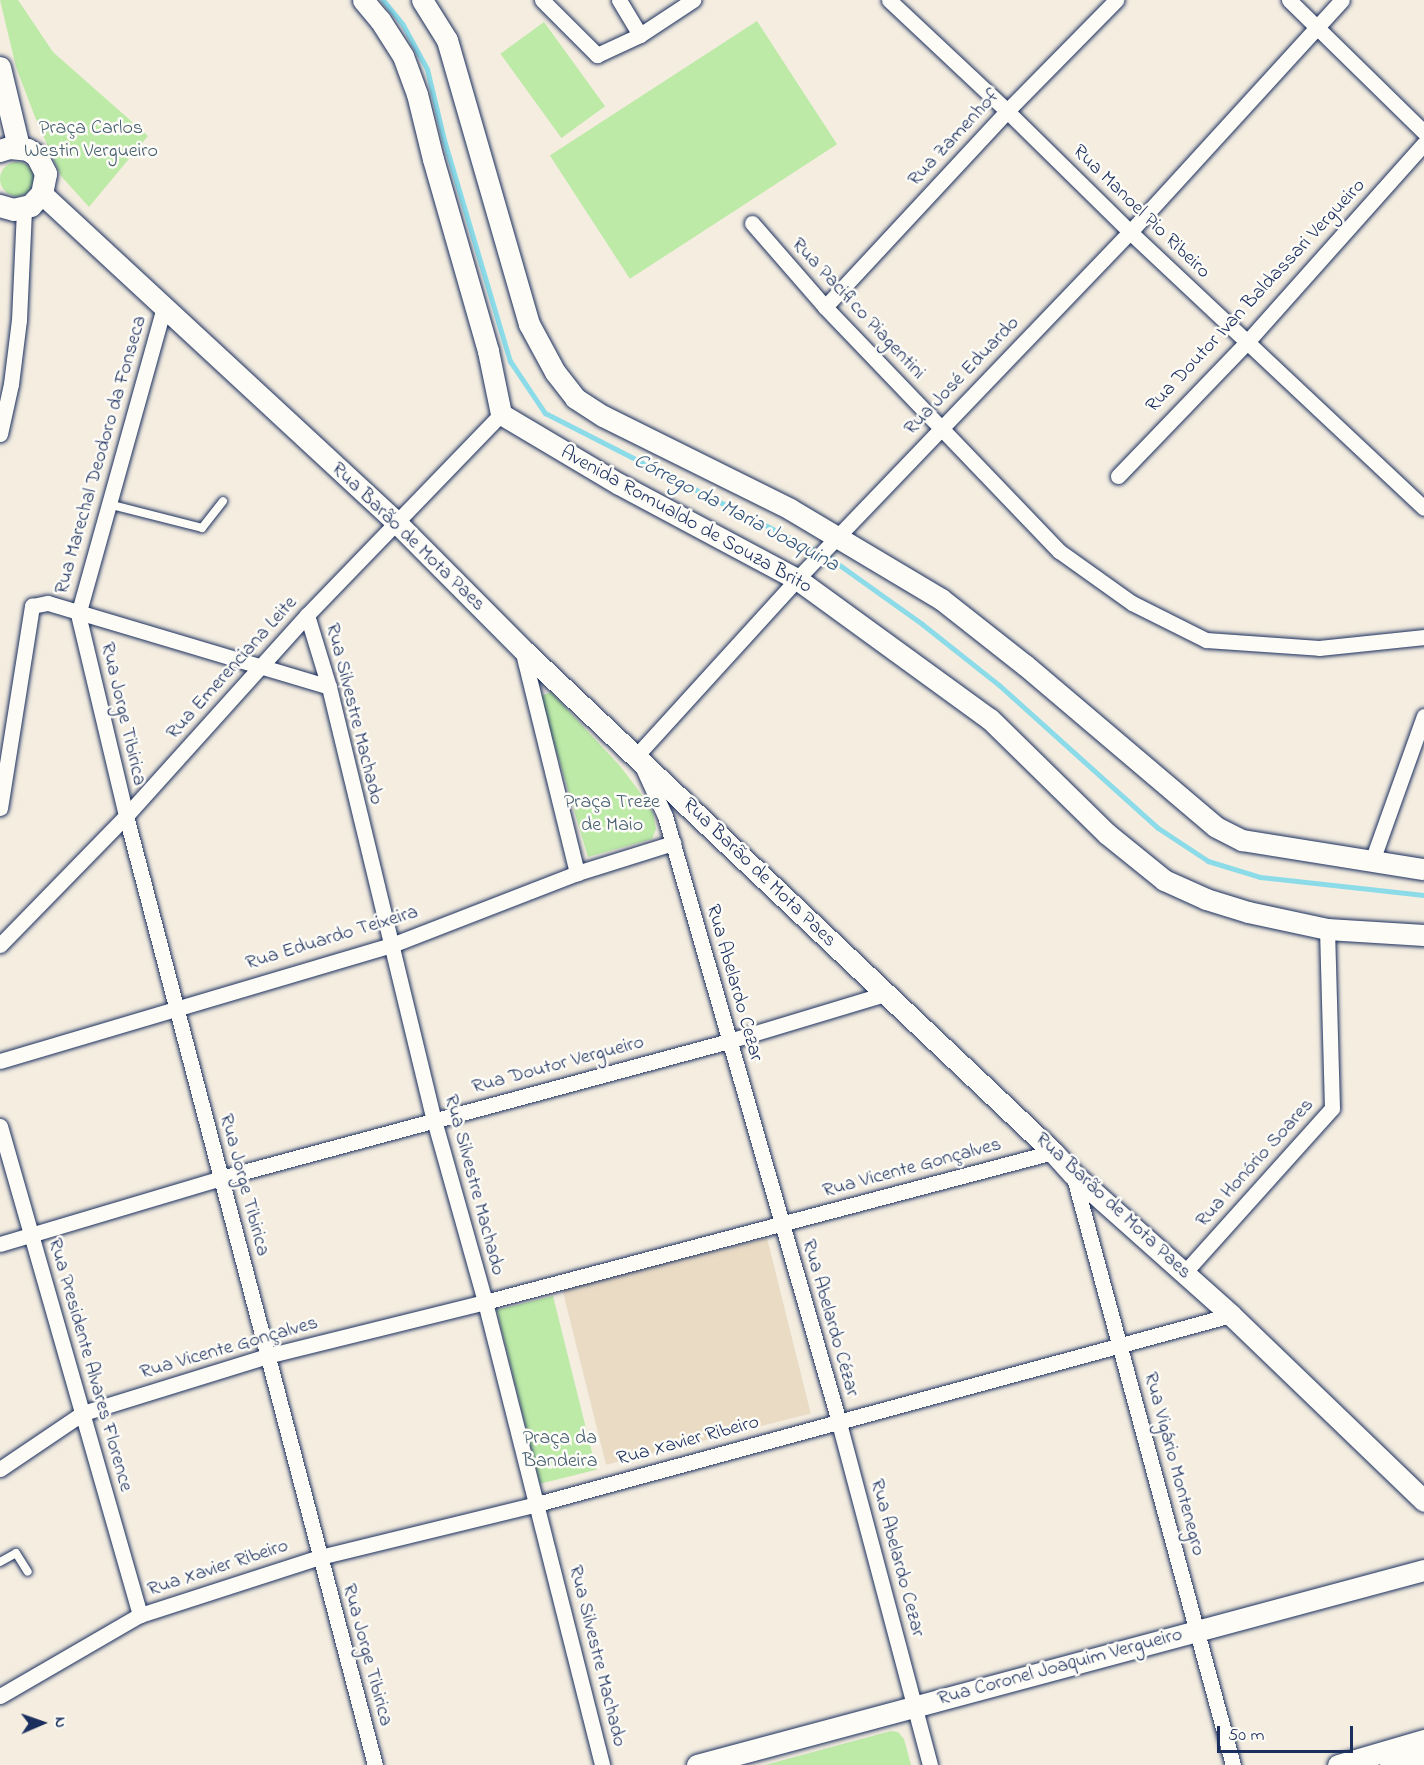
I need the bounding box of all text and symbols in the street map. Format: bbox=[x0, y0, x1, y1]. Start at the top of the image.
street label: Rua Zamenhof bbox=[903, 85, 1005, 191]
park label: Praça Carlos Westin Vergueiro bbox=[24, 116, 158, 163]
street label: Rua Manoel Pio Ribeiro bbox=[1067, 140, 1215, 284]
street label: Rua Doutor Ivan Baldassari Vergueiro bbox=[1141, 174, 1371, 418]
street label: Rua Pacifico Piagentini bbox=[786, 233, 930, 385]
street label: Rua José Eduardo bbox=[899, 312, 1025, 440]
street label: Rua Marechal Deodoro da Fonseca bbox=[50, 313, 152, 597]
street label: Avenida Romualdo de Souza Brito bbox=[556, 441, 816, 599]
water label: Córrego da Maria Joaquina bbox=[629, 448, 843, 578]
street label: Rua Barão de Mota Paes bbox=[326, 457, 490, 617]
street label: Rua Emerenciana Leite bbox=[161, 591, 303, 745]
street label: Rua Silvestre Machado bbox=[320, 621, 388, 807]
street label: Rua Jorge Tibirica bbox=[95, 640, 151, 788]
park label: Praça Treze de Maio bbox=[564, 791, 660, 838]
street label: Rua Barão de Mota Paes bbox=[677, 793, 841, 953]
street label: Rua Eduardo Teixeira bbox=[243, 900, 421, 976]
street label: Rua Abelardo Cezar bbox=[700, 902, 768, 1064]
street label: Rua Doutor Vergueiro bbox=[469, 1030, 647, 1100]
street label: Rua Silvestre Machado bbox=[438, 1092, 510, 1278]
street label: Rua Honório Soares bbox=[1191, 1094, 1319, 1232]
street label: Rua Jorge Tibirica bbox=[213, 1111, 275, 1259]
street label: Rua Barão de Mota Paes bbox=[1030, 1127, 1196, 1285]
street label: Rua Vicente Gonçalves bbox=[820, 1133, 1004, 1203]
street label: Rua Presidente Alvares Florence bbox=[42, 1236, 138, 1494]
street label: Rua Abelardo Cézar bbox=[796, 1237, 864, 1399]
street label: Rua Vicente Gonçalves bbox=[137, 1311, 321, 1385]
street label: Rua Vigário Montenegro bbox=[1138, 1370, 1210, 1558]
street label: Rua Xavier Ribeiro bbox=[614, 1410, 762, 1472]
park label: Praça da Bandeira bbox=[523, 1427, 597, 1474]
street label: Rua Abelardo Cezar bbox=[864, 1476, 930, 1640]
street label: Rua Xavier Ribeiro bbox=[145, 1534, 291, 1602]
street label: Rua Silvestre Machado bbox=[563, 1563, 631, 1749]
street label: Rua Jorge Tibirica bbox=[336, 1581, 398, 1729]
street label: Rua Coronel Joaquim Vergueiro bbox=[935, 1623, 1185, 1711]
north arrow bbox=[12, 1693, 72, 1753]
scale bar bbox=[1220, 1714, 1356, 1752]
text: N bbox=[48, 1717, 72, 1728]
text: 50 m bbox=[1228, 1723, 1265, 1749]

